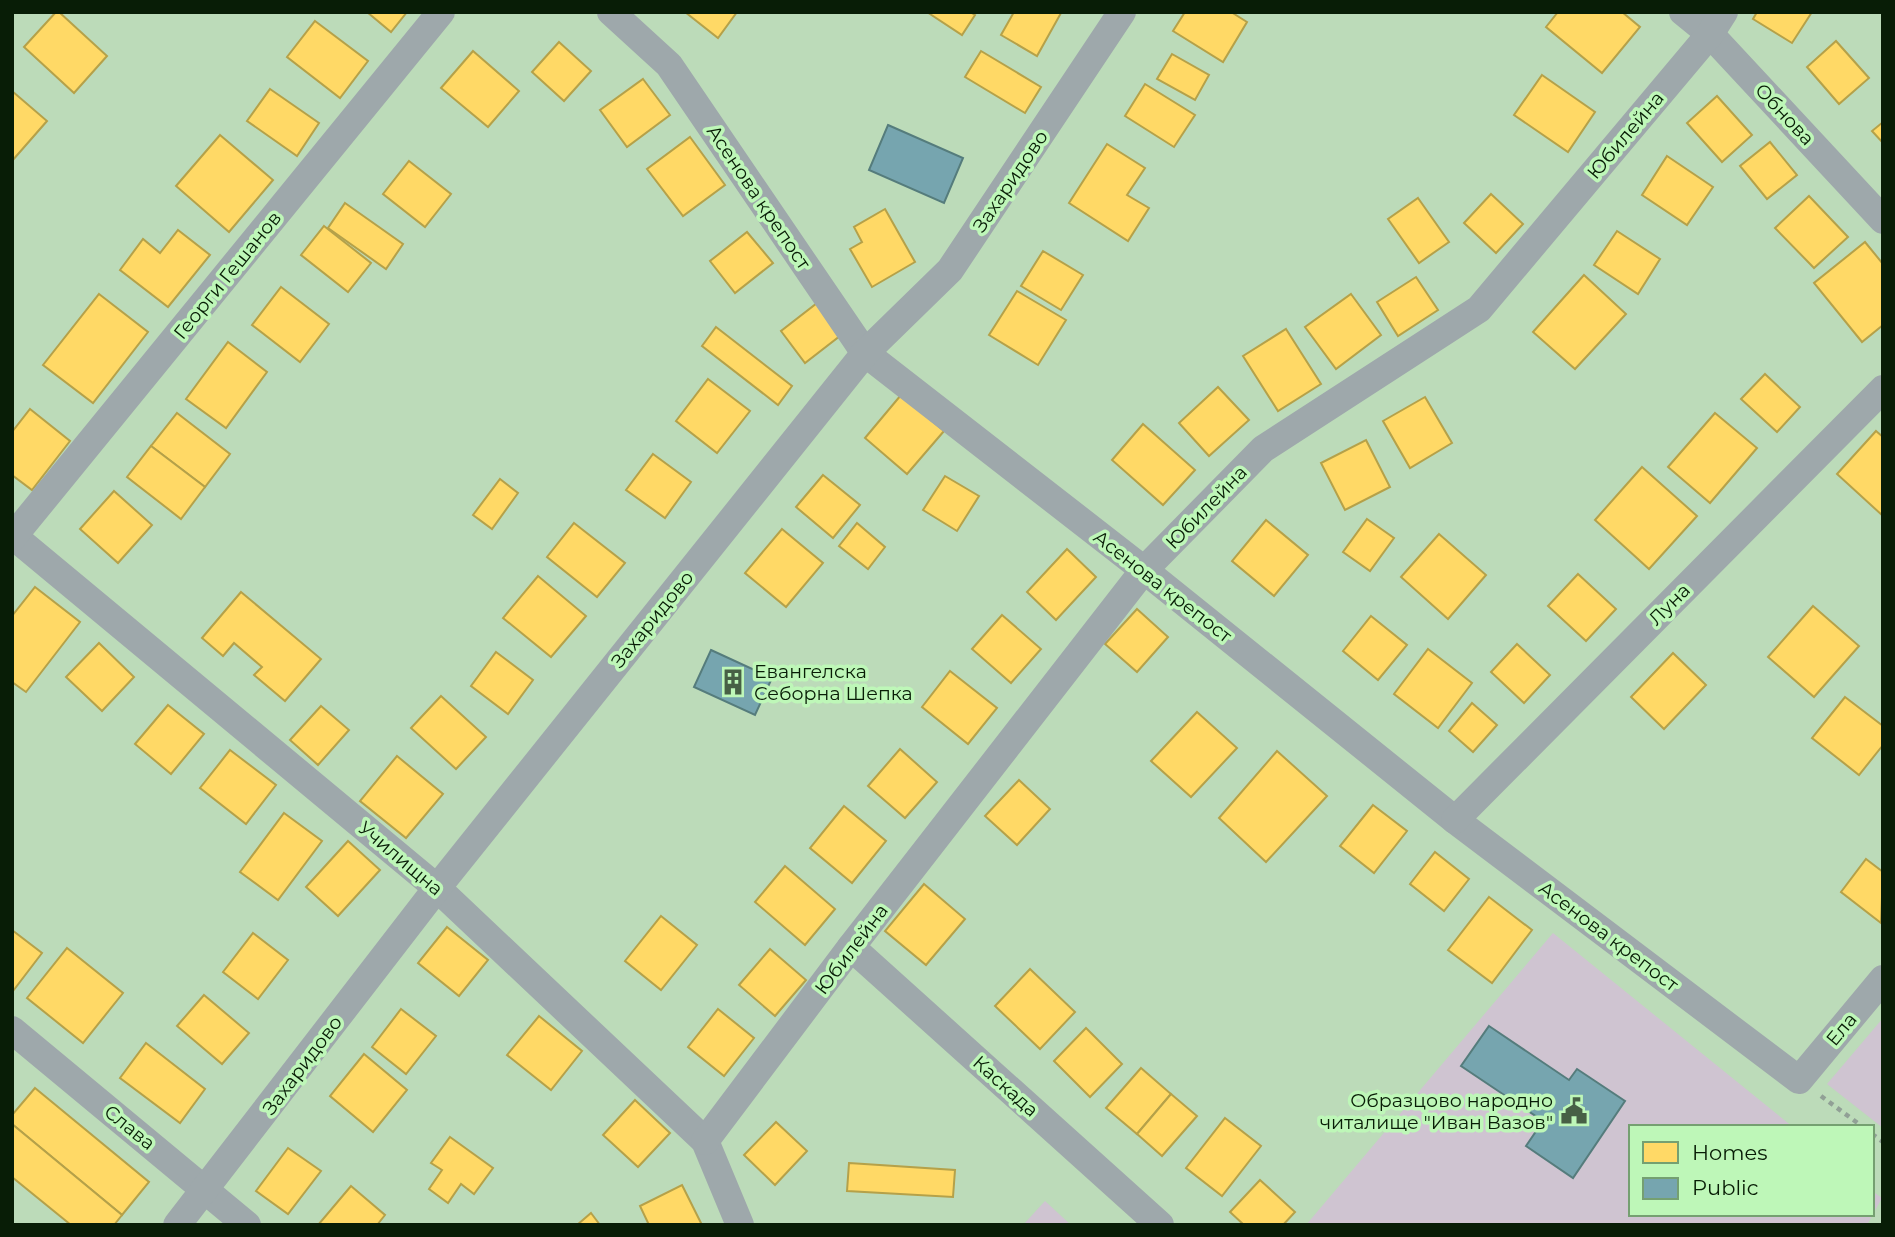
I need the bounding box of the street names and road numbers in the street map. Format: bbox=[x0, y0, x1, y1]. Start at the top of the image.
street label: Обнова bbox=[1750, 79, 1819, 150]
street label: Юбилейна bbox=[1582, 87, 1669, 184]
street label: Асенова крепост bbox=[702, 121, 815, 274]
street label: Захаридово bbox=[968, 126, 1053, 237]
street label: Георги Гешанов bbox=[169, 207, 286, 344]
street label: Юбилейна bbox=[1161, 461, 1252, 554]
street label: Асенова крепост bbox=[1089, 525, 1236, 647]
street label: Захаридово bbox=[606, 566, 698, 672]
street label: Луна bbox=[1644, 579, 1695, 630]
street label: Училищна bbox=[354, 816, 448, 900]
street label: Асенова крепост bbox=[1534, 876, 1683, 996]
street label: Юбилейна bbox=[810, 900, 893, 999]
street label: Ела bbox=[1821, 1008, 1862, 1050]
street label: Захаридово bbox=[258, 1011, 347, 1119]
street label: Каскада bbox=[968, 1051, 1043, 1122]
street label: Слава bbox=[100, 1100, 160, 1155]

